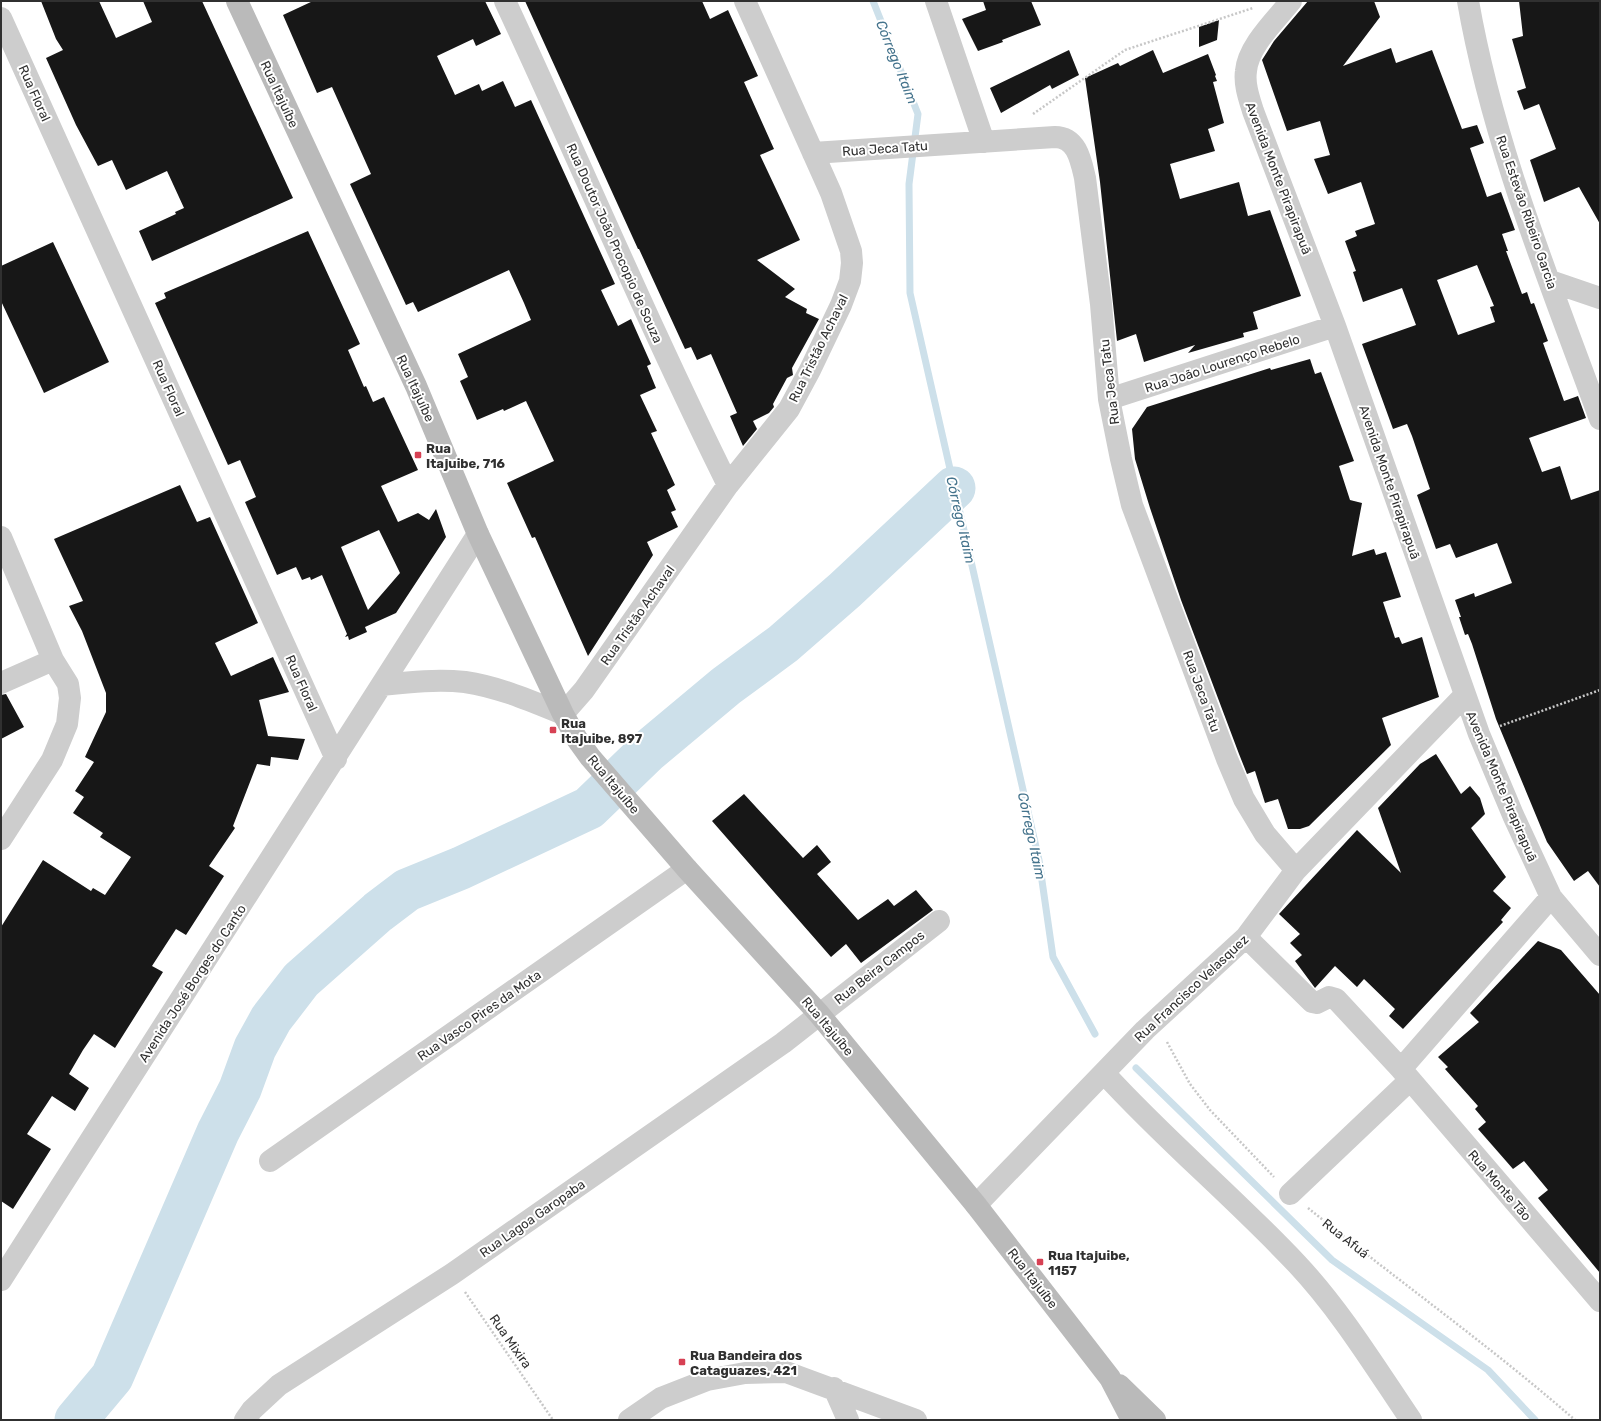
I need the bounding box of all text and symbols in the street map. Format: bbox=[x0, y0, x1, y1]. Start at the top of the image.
water label: Córrego Itaim bbox=[872, 18, 921, 107]
street label: Rua Itajuíbe bbox=[258, 58, 302, 130]
street label: Rua Floral bbox=[15, 63, 54, 124]
street label: Avenida Monte Pirapirapuã bbox=[1243, 100, 1315, 256]
street label: Rua Estevão Ribeiro Garcia bbox=[1493, 133, 1560, 291]
street label: Rua Jeca Tatu bbox=[842, 138, 928, 159]
street label: Rua Doutor João Procopio de Souza bbox=[564, 141, 666, 345]
street label: Rua Tristão Achaval bbox=[786, 292, 851, 405]
street label: Rua João Lourenço Rebelo bbox=[1143, 331, 1301, 396]
street label: Rua Jeca Tatu bbox=[1097, 338, 1122, 425]
street label: Rua Itajuíbe bbox=[394, 352, 438, 424]
street label: Rua Floral bbox=[149, 358, 188, 419]
street label: Avenida Monte Pirapirapuã bbox=[1356, 403, 1423, 561]
place label: Rua Itajuibe, 716 bbox=[426, 441, 506, 471]
marker: Rua Itajuibe, 716 bbox=[413, 450, 423, 460]
water label: Córrego Itaim bbox=[942, 475, 979, 565]
street label: Rua Tristão Achaval bbox=[597, 563, 677, 668]
street label: Rua Jeca Tatu bbox=[1180, 648, 1223, 734]
street label: Rua Floral bbox=[282, 653, 321, 714]
street label: Avenida Monte Pirapirapuã bbox=[1463, 709, 1540, 864]
place label: Rua Itajuibe, 897 bbox=[561, 716, 643, 746]
marker: Rua Itajuibe, 897 bbox=[548, 725, 558, 735]
street label: Rua Itajuíbe bbox=[585, 752, 642, 817]
water label: Córrego Itaim bbox=[1014, 791, 1049, 881]
street label: Avenida José Borges do Canto bbox=[136, 902, 250, 1065]
street label: Rua Beira Campos bbox=[831, 927, 928, 1007]
street label: Rua Francisco Velasquez bbox=[1131, 931, 1252, 1045]
street label: Rua Vasco Pires da Mota bbox=[415, 967, 544, 1064]
street label: Rua Itajuíbe bbox=[799, 994, 856, 1059]
street label: Rua Monte Tão bbox=[1465, 1147, 1534, 1224]
street label: Rua Lagoa Garopaba bbox=[477, 1176, 588, 1261]
street label: Rua Afuá bbox=[1319, 1216, 1372, 1261]
street label: Rua Itajuíbe bbox=[1005, 1245, 1061, 1311]
place label: Rua Itajuibe, 1157 bbox=[1048, 1248, 1130, 1278]
marker: Rua Itajuibe, 1157 bbox=[1035, 1257, 1045, 1267]
street label: Rua Mixira bbox=[487, 1311, 535, 1371]
place label: Rua Bandeira dos Cataguazes, 421 bbox=[690, 1348, 802, 1378]
marker: Rua Bandeira dos Cataguazes, 421 bbox=[677, 1357, 687, 1367]

